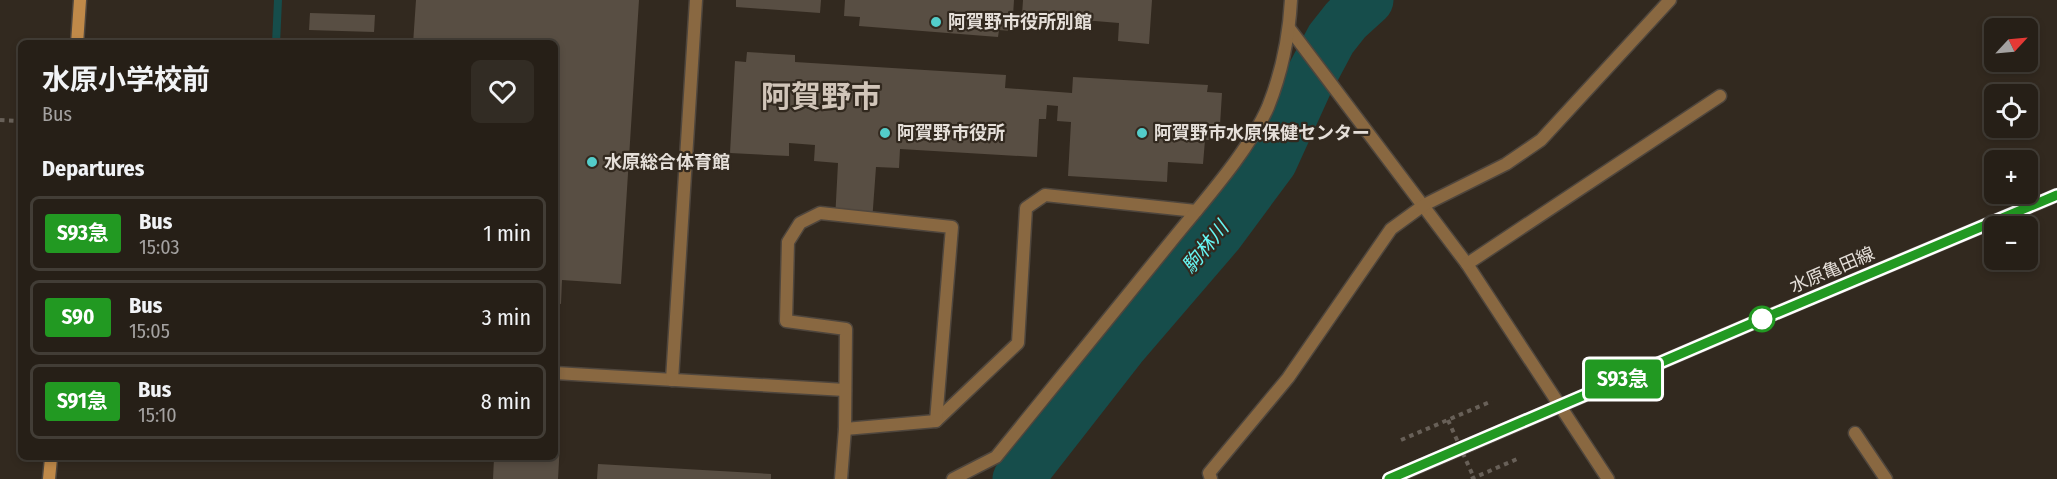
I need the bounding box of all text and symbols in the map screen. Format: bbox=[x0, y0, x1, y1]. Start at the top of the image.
place label: 阿賀野市役所別館 bbox=[948, 11, 1092, 33]
marker: 阿賀野市役所別館 bbox=[929, 15, 943, 29]
north arrow bbox=[1984, 18, 2038, 72]
map controls bbox=[1984, 18, 2038, 270]
button: heart bbox=[471, 60, 534, 123]
text: 水原小学校前 bbox=[42, 63, 210, 96]
district label: 阿賀野市 bbox=[761, 79, 881, 115]
button: locate bbox=[1984, 84, 2038, 138]
text: Bus bbox=[42, 102, 72, 126]
place label: 阿賀野市役所 bbox=[897, 122, 1005, 144]
place label: 阿賀野市水原保健センター bbox=[1154, 122, 1370, 144]
marker: 阿賀野市役所 bbox=[878, 126, 892, 140]
marker: 阿賀野市水原保健センター bbox=[1135, 126, 1149, 140]
button: + bbox=[1984, 150, 2038, 204]
place label: 水原総合体育館 bbox=[604, 151, 730, 173]
text: Departures bbox=[42, 155, 144, 182]
marker: 水原総合体育館 bbox=[585, 155, 599, 169]
text: Bus bbox=[139, 208, 172, 235]
water label: 駒林川 bbox=[1177, 215, 1234, 278]
button: − bbox=[1984, 216, 2038, 270]
text: S93急 bbox=[57, 220, 109, 246]
text: 1 min bbox=[483, 220, 531, 247]
text: 15:03 bbox=[139, 235, 179, 259]
street label: 水原亀田線 bbox=[1786, 242, 1878, 298]
text: Bus bbox=[129, 292, 162, 319]
text: S90 bbox=[62, 304, 94, 330]
text: 3 min bbox=[482, 304, 531, 331]
unlabelled marker bbox=[1749, 306, 1775, 332]
text: 15:05 bbox=[129, 319, 170, 343]
line badge: S93急 bbox=[1581, 360, 1665, 398]
text: S93急 bbox=[1597, 366, 1649, 392]
text: Bus bbox=[138, 376, 171, 403]
text: S91急 bbox=[57, 388, 108, 414]
text: 8 min bbox=[481, 388, 531, 415]
text: 15:10 bbox=[138, 403, 177, 427]

